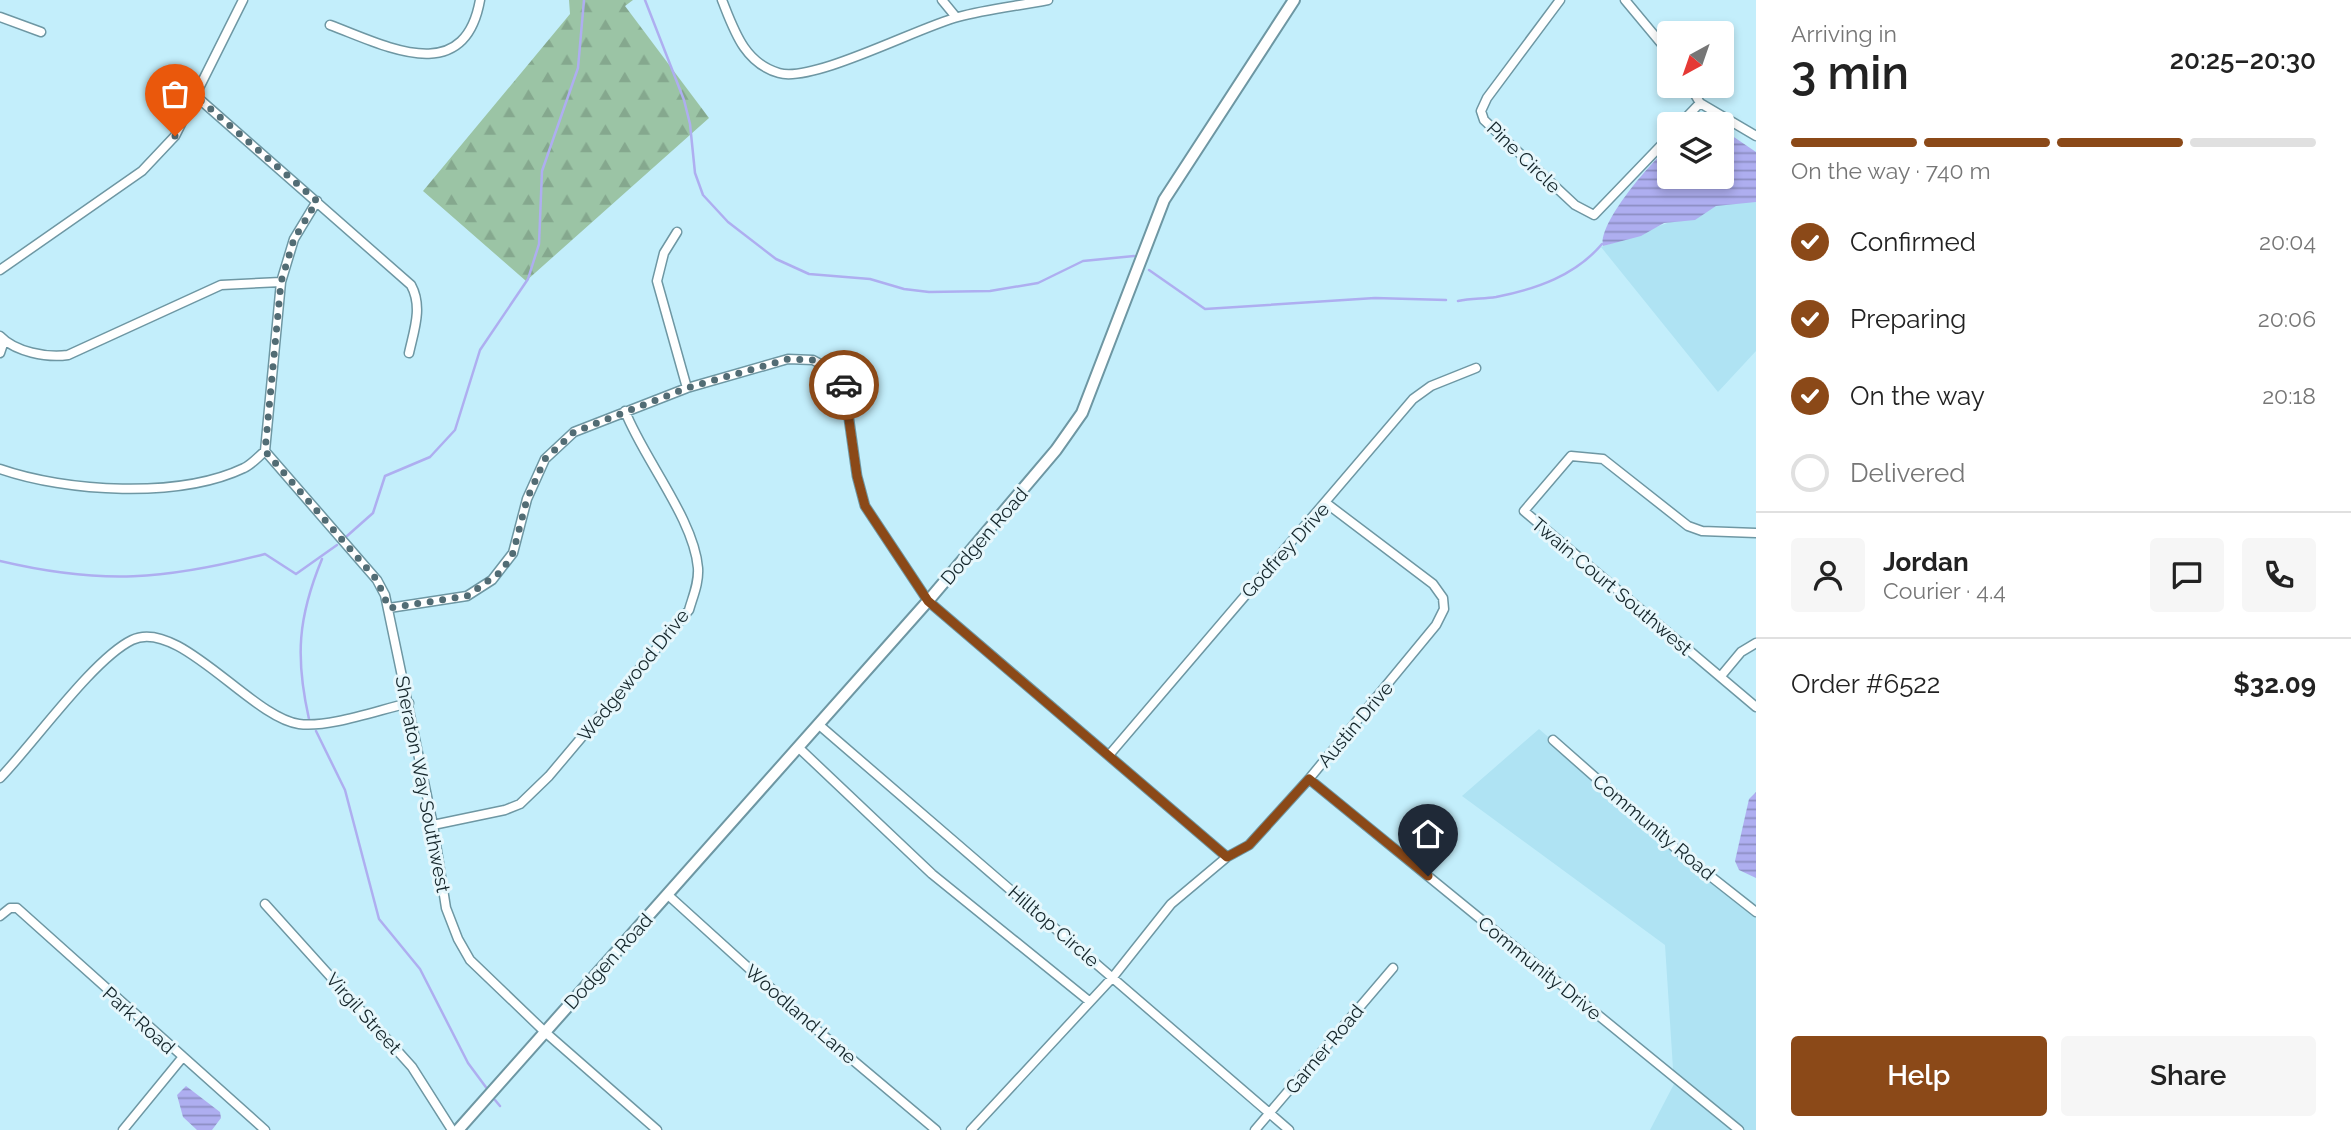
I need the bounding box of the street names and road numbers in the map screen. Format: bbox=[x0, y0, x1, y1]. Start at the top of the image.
street label: Pine Circle bbox=[1483, 117, 1565, 197]
street label: Dodgen Road bbox=[936, 483, 1032, 589]
street label: Godfrey Drive bbox=[1237, 498, 1333, 602]
street label: Twain Court Southwest bbox=[1527, 513, 1697, 660]
street label: Wedgewood Drive bbox=[573, 604, 693, 746]
street label: Sheraton Way Southwest bbox=[391, 674, 455, 895]
street label: Austin Drive bbox=[1313, 677, 1397, 771]
street label: Community Road bbox=[1589, 770, 1719, 884]
street label: Hilltop Circle bbox=[1004, 881, 1104, 971]
street label: Dodgen Road bbox=[559, 909, 657, 1013]
street label: Community Drive bbox=[1474, 912, 1606, 1024]
street label: Woodland Lane bbox=[741, 960, 861, 1068]
street label: Virgil Street bbox=[322, 968, 407, 1059]
street label: Park Road bbox=[98, 982, 180, 1058]
street label: Garner Road bbox=[1280, 1000, 1368, 1098]

